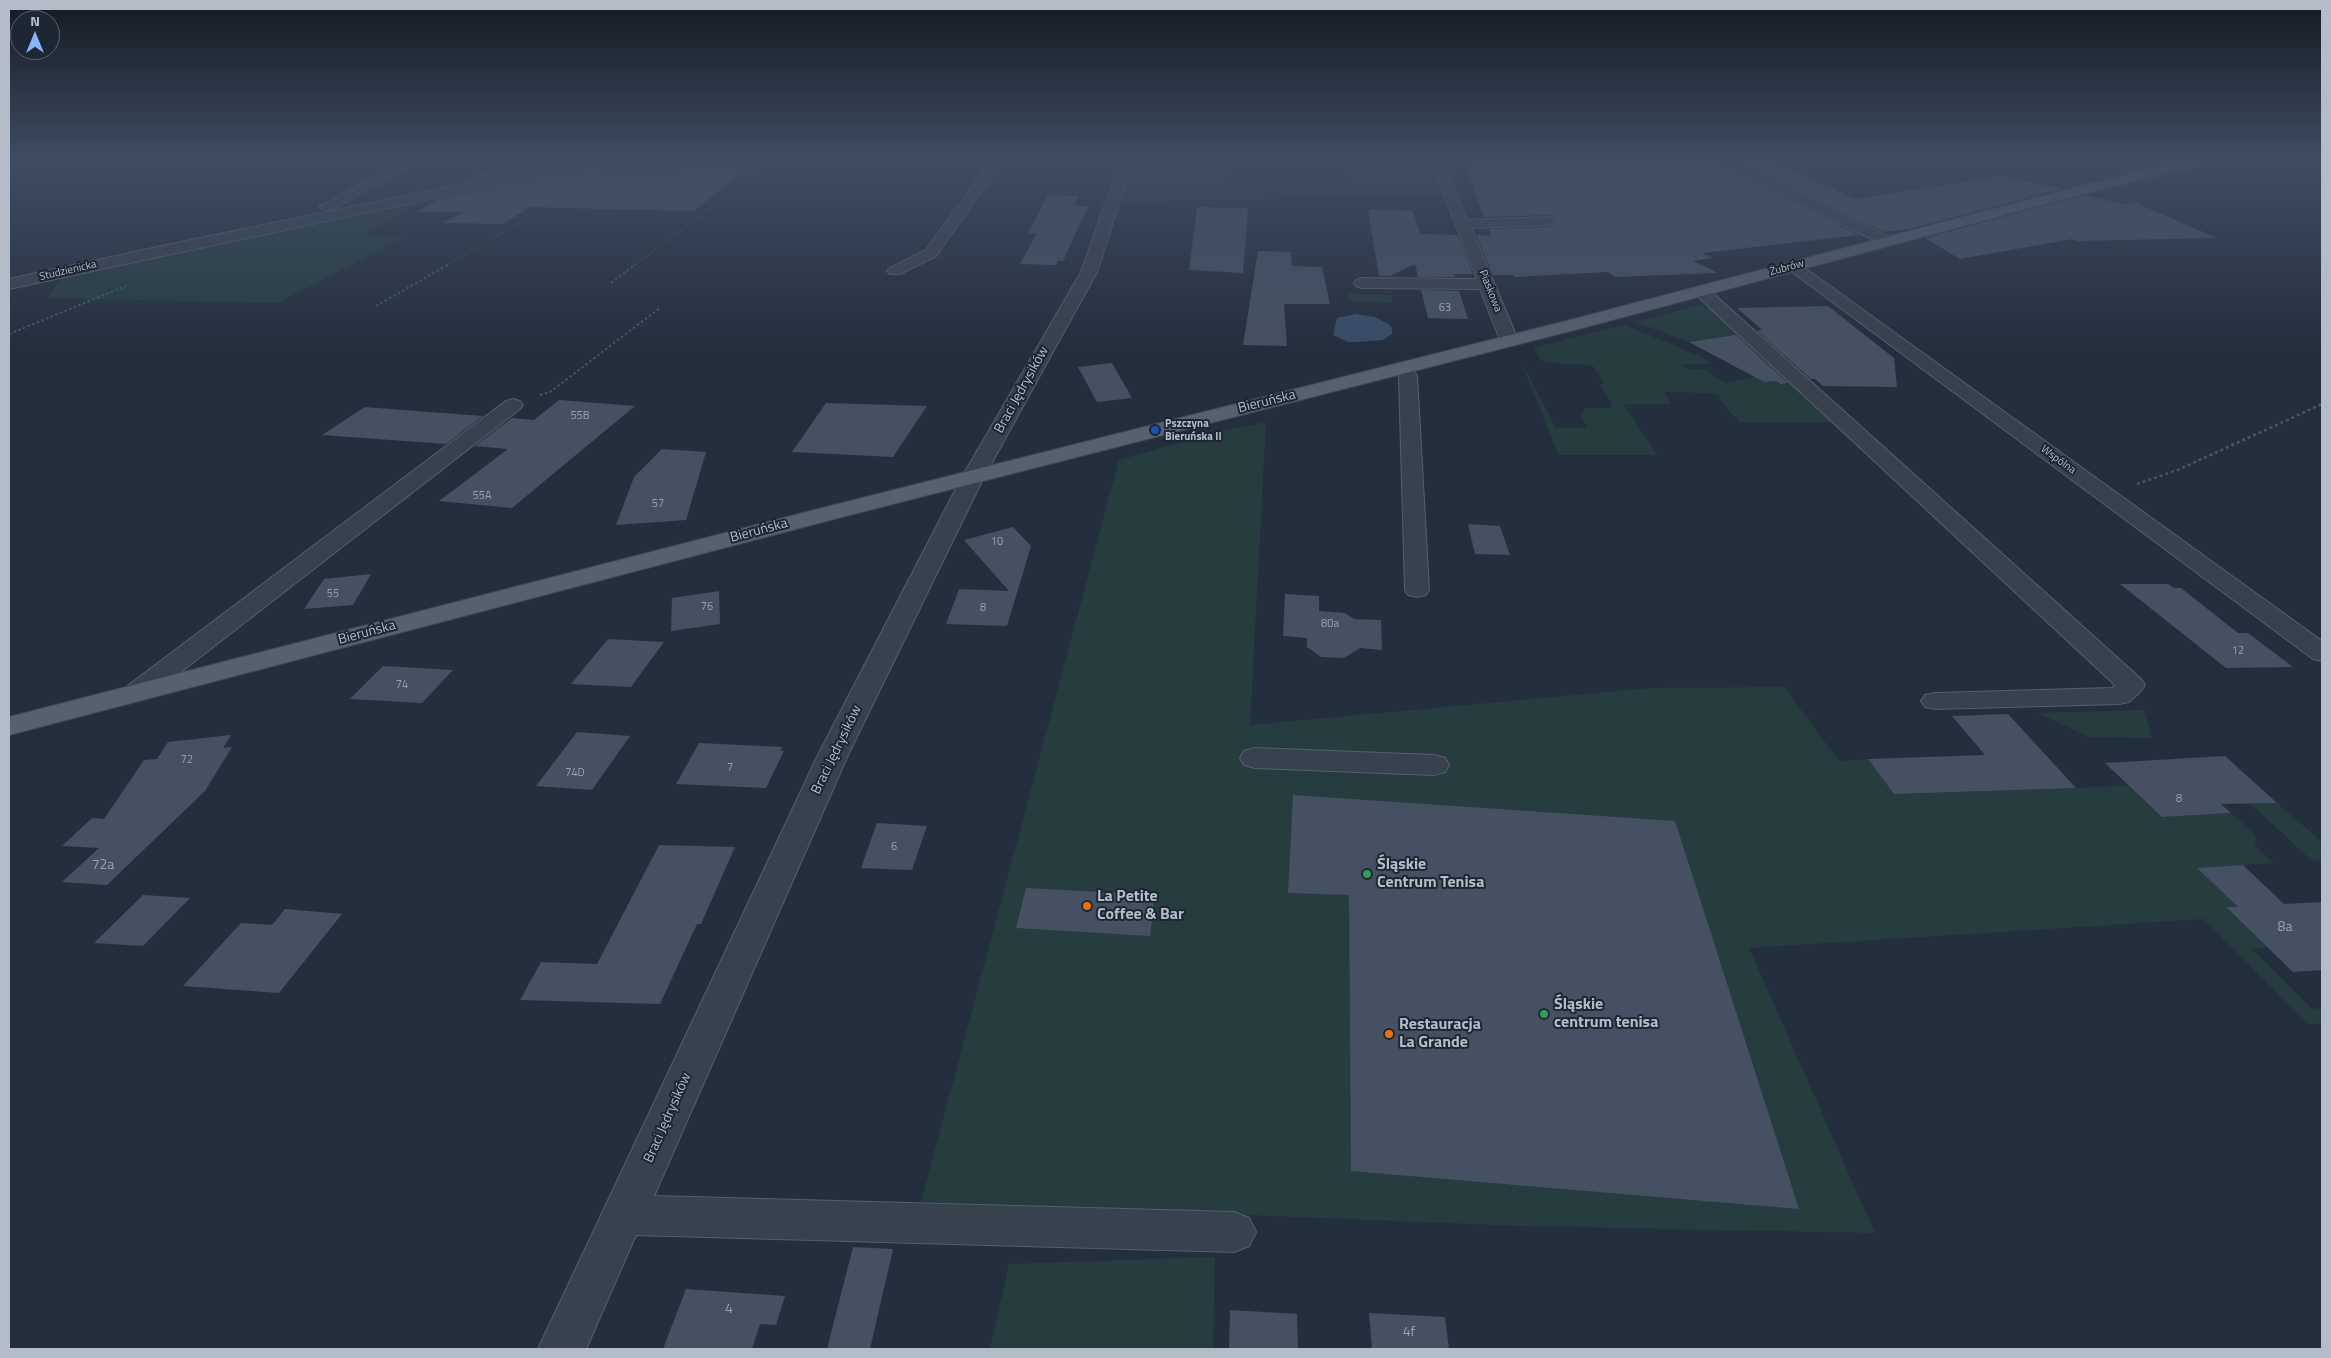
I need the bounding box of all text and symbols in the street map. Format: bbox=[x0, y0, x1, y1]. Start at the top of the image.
north arrow bbox=[10, 10, 60, 60]
text: N bbox=[30, 10, 40, 31]
street label: Żubrów bbox=[1768, 257, 1806, 279]
street label: Studzienicka bbox=[38, 258, 98, 284]
street label: Piaskowa bbox=[1476, 268, 1504, 314]
house number: 63 bbox=[1439, 301, 1451, 315]
street label: Braci Jędrysików bbox=[991, 344, 1053, 436]
street label: Bieruńska bbox=[1236, 387, 1298, 417]
house number: 55B bbox=[570, 409, 590, 423]
place label: Pszczyna Bieruńska II bbox=[1165, 417, 1222, 443]
marker: Pszczyna Bieruńska II bbox=[1149, 424, 1161, 436]
street label: Wspólna bbox=[2038, 443, 2078, 477]
house number: 55A bbox=[473, 489, 491, 503]
house number: 57 bbox=[652, 497, 664, 511]
street label: Bieruńska bbox=[728, 515, 790, 547]
house number: 10 bbox=[991, 535, 1003, 549]
house number: 55 bbox=[327, 587, 339, 601]
house number: 76 bbox=[701, 600, 713, 614]
house number: 8 bbox=[980, 601, 986, 615]
street label: Bieruńska bbox=[336, 617, 398, 649]
house number: 80a bbox=[1321, 617, 1339, 631]
house number: 12 bbox=[2232, 644, 2244, 658]
house number: 74 bbox=[396, 678, 408, 692]
street label: Braci Jędrysików bbox=[808, 703, 866, 797]
house number: 72 bbox=[181, 753, 193, 767]
house number: 7 bbox=[727, 761, 733, 775]
house number: 74D bbox=[565, 766, 585, 780]
house number: 8 bbox=[2176, 792, 2182, 806]
house number: 6 bbox=[891, 840, 897, 854]
place label: Śląskie Centrum Tenisa bbox=[1377, 855, 1484, 893]
house number: 72a bbox=[92, 858, 114, 874]
marker: Śląskie Centrum Tenisa bbox=[1361, 868, 1373, 880]
place label: La Petite Coffee & Bar bbox=[1097, 887, 1184, 925]
marker: La Petite Coffee & Bar bbox=[1081, 900, 1093, 912]
house number: 8a bbox=[2278, 920, 2292, 936]
place label: Śląskie centrum tenisa bbox=[1554, 995, 1658, 1033]
marker: Śląskie centrum tenisa bbox=[1538, 1008, 1550, 1020]
place label: Restauracja La Grande bbox=[1399, 1015, 1481, 1053]
marker: Restauracja La Grande bbox=[1383, 1028, 1395, 1040]
street label: Braci Jędrysików bbox=[641, 1070, 695, 1166]
house number: 4 bbox=[725, 1302, 733, 1318]
house number: 4f bbox=[1403, 1325, 1415, 1341]

